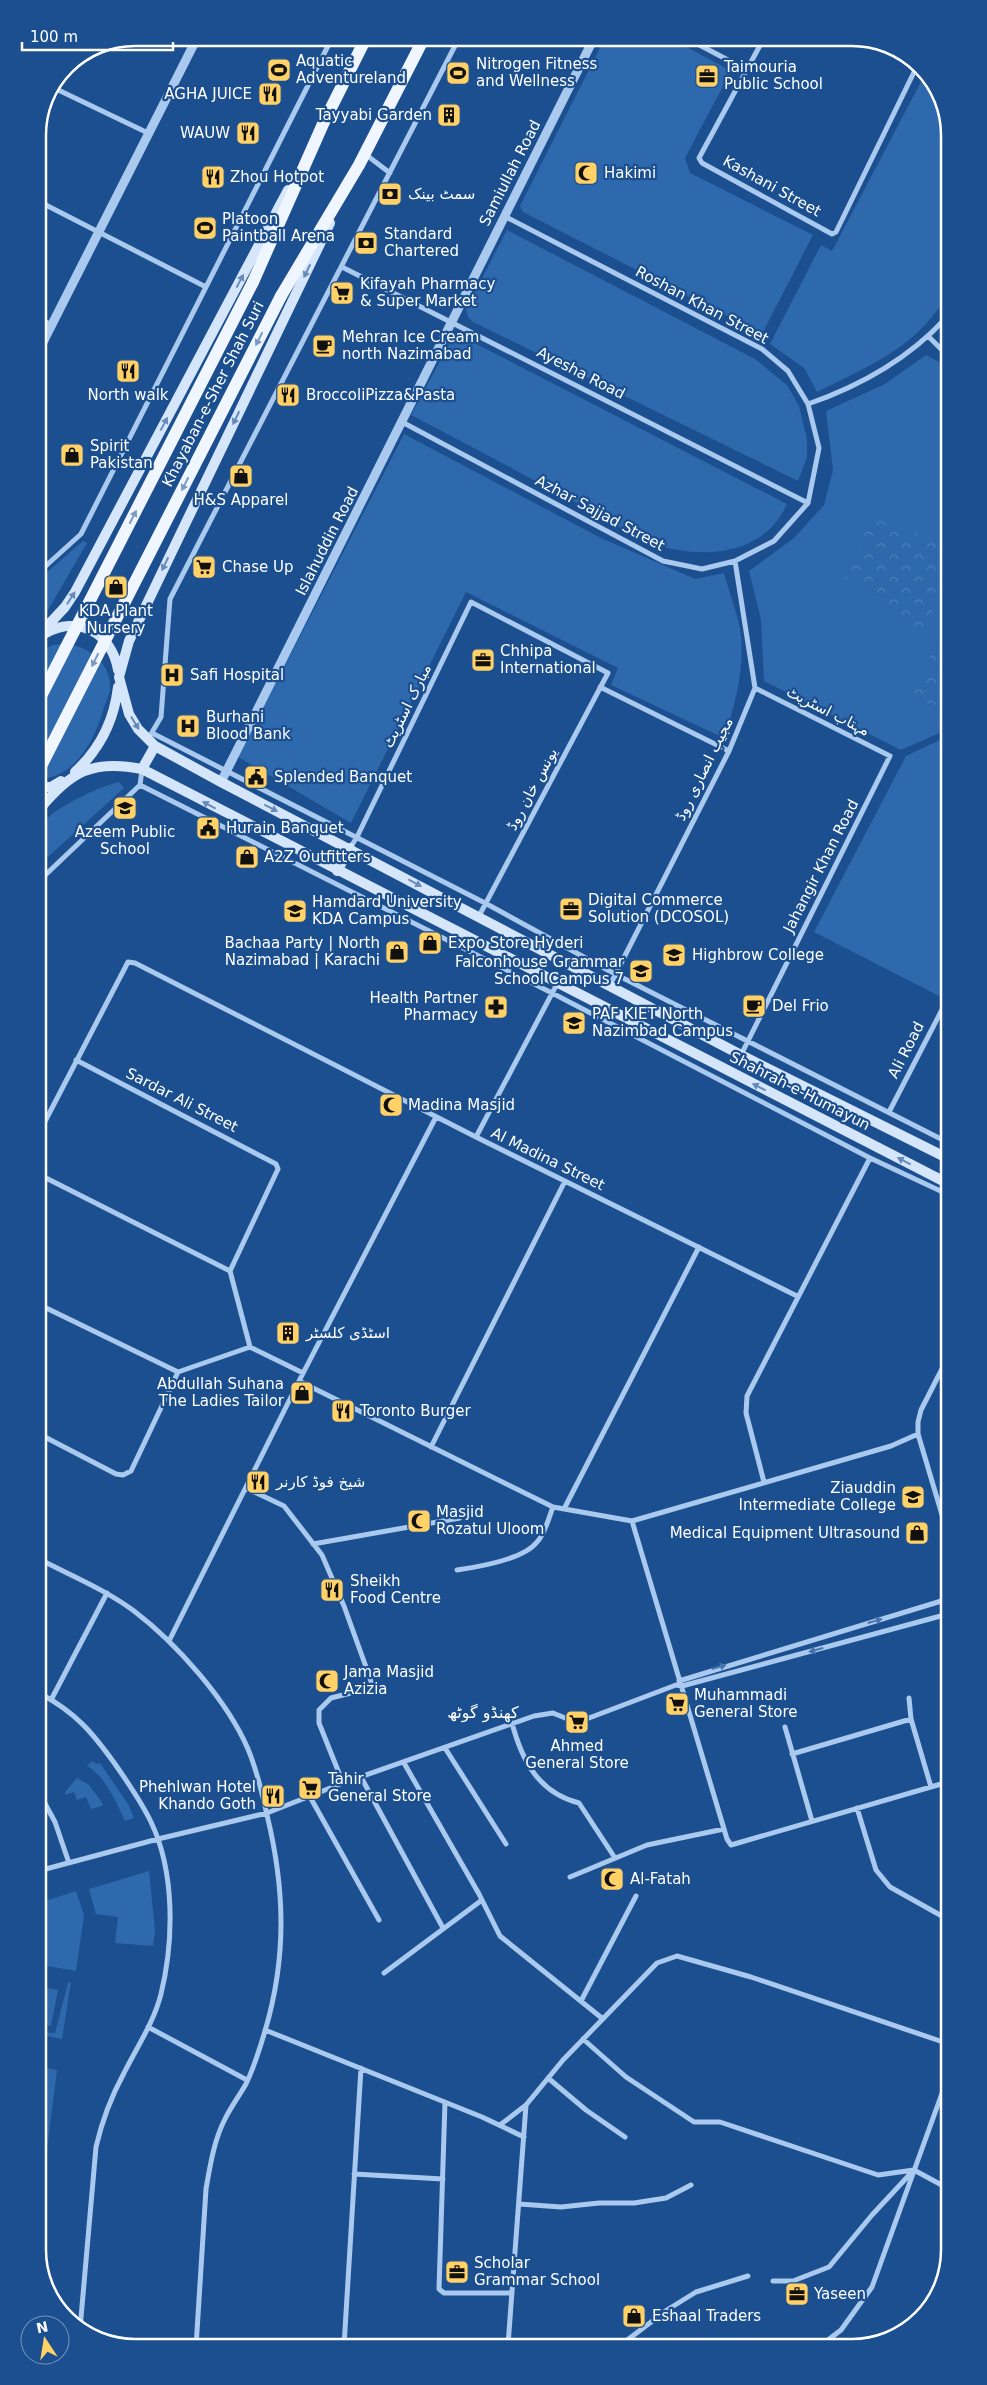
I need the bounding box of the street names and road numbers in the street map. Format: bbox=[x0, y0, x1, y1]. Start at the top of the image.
street label: Samiullah Road bbox=[476, 117, 544, 229]
street label: Kashani Street bbox=[720, 152, 824, 220]
street label: Roshan Khan Street bbox=[632, 262, 772, 348]
street label: Khayaban-e-Sher Shah Suri bbox=[158, 298, 268, 490]
street label: Ayesha Road bbox=[534, 343, 628, 403]
street label: Azhar Sajjad Street bbox=[532, 471, 668, 555]
street label: Islahuddin Road bbox=[292, 484, 362, 598]
street label: مبارک اسٹریٹ bbox=[379, 661, 435, 751]
street label: مہتاب اسٹریٹ bbox=[783, 682, 873, 740]
street label: مجیب انصاری روڈ bbox=[671, 714, 737, 824]
street label: یونس خان روڈ bbox=[503, 745, 561, 833]
street label: Jahangir Khan Road bbox=[779, 796, 862, 936]
street label: Ali Road bbox=[884, 1019, 928, 1081]
street label: Shahrah-e-Humayun bbox=[727, 1048, 873, 1134]
street label: Sardar Ali Street bbox=[123, 1064, 241, 1136]
street label: Al Madina Street bbox=[488, 1124, 608, 1194]

